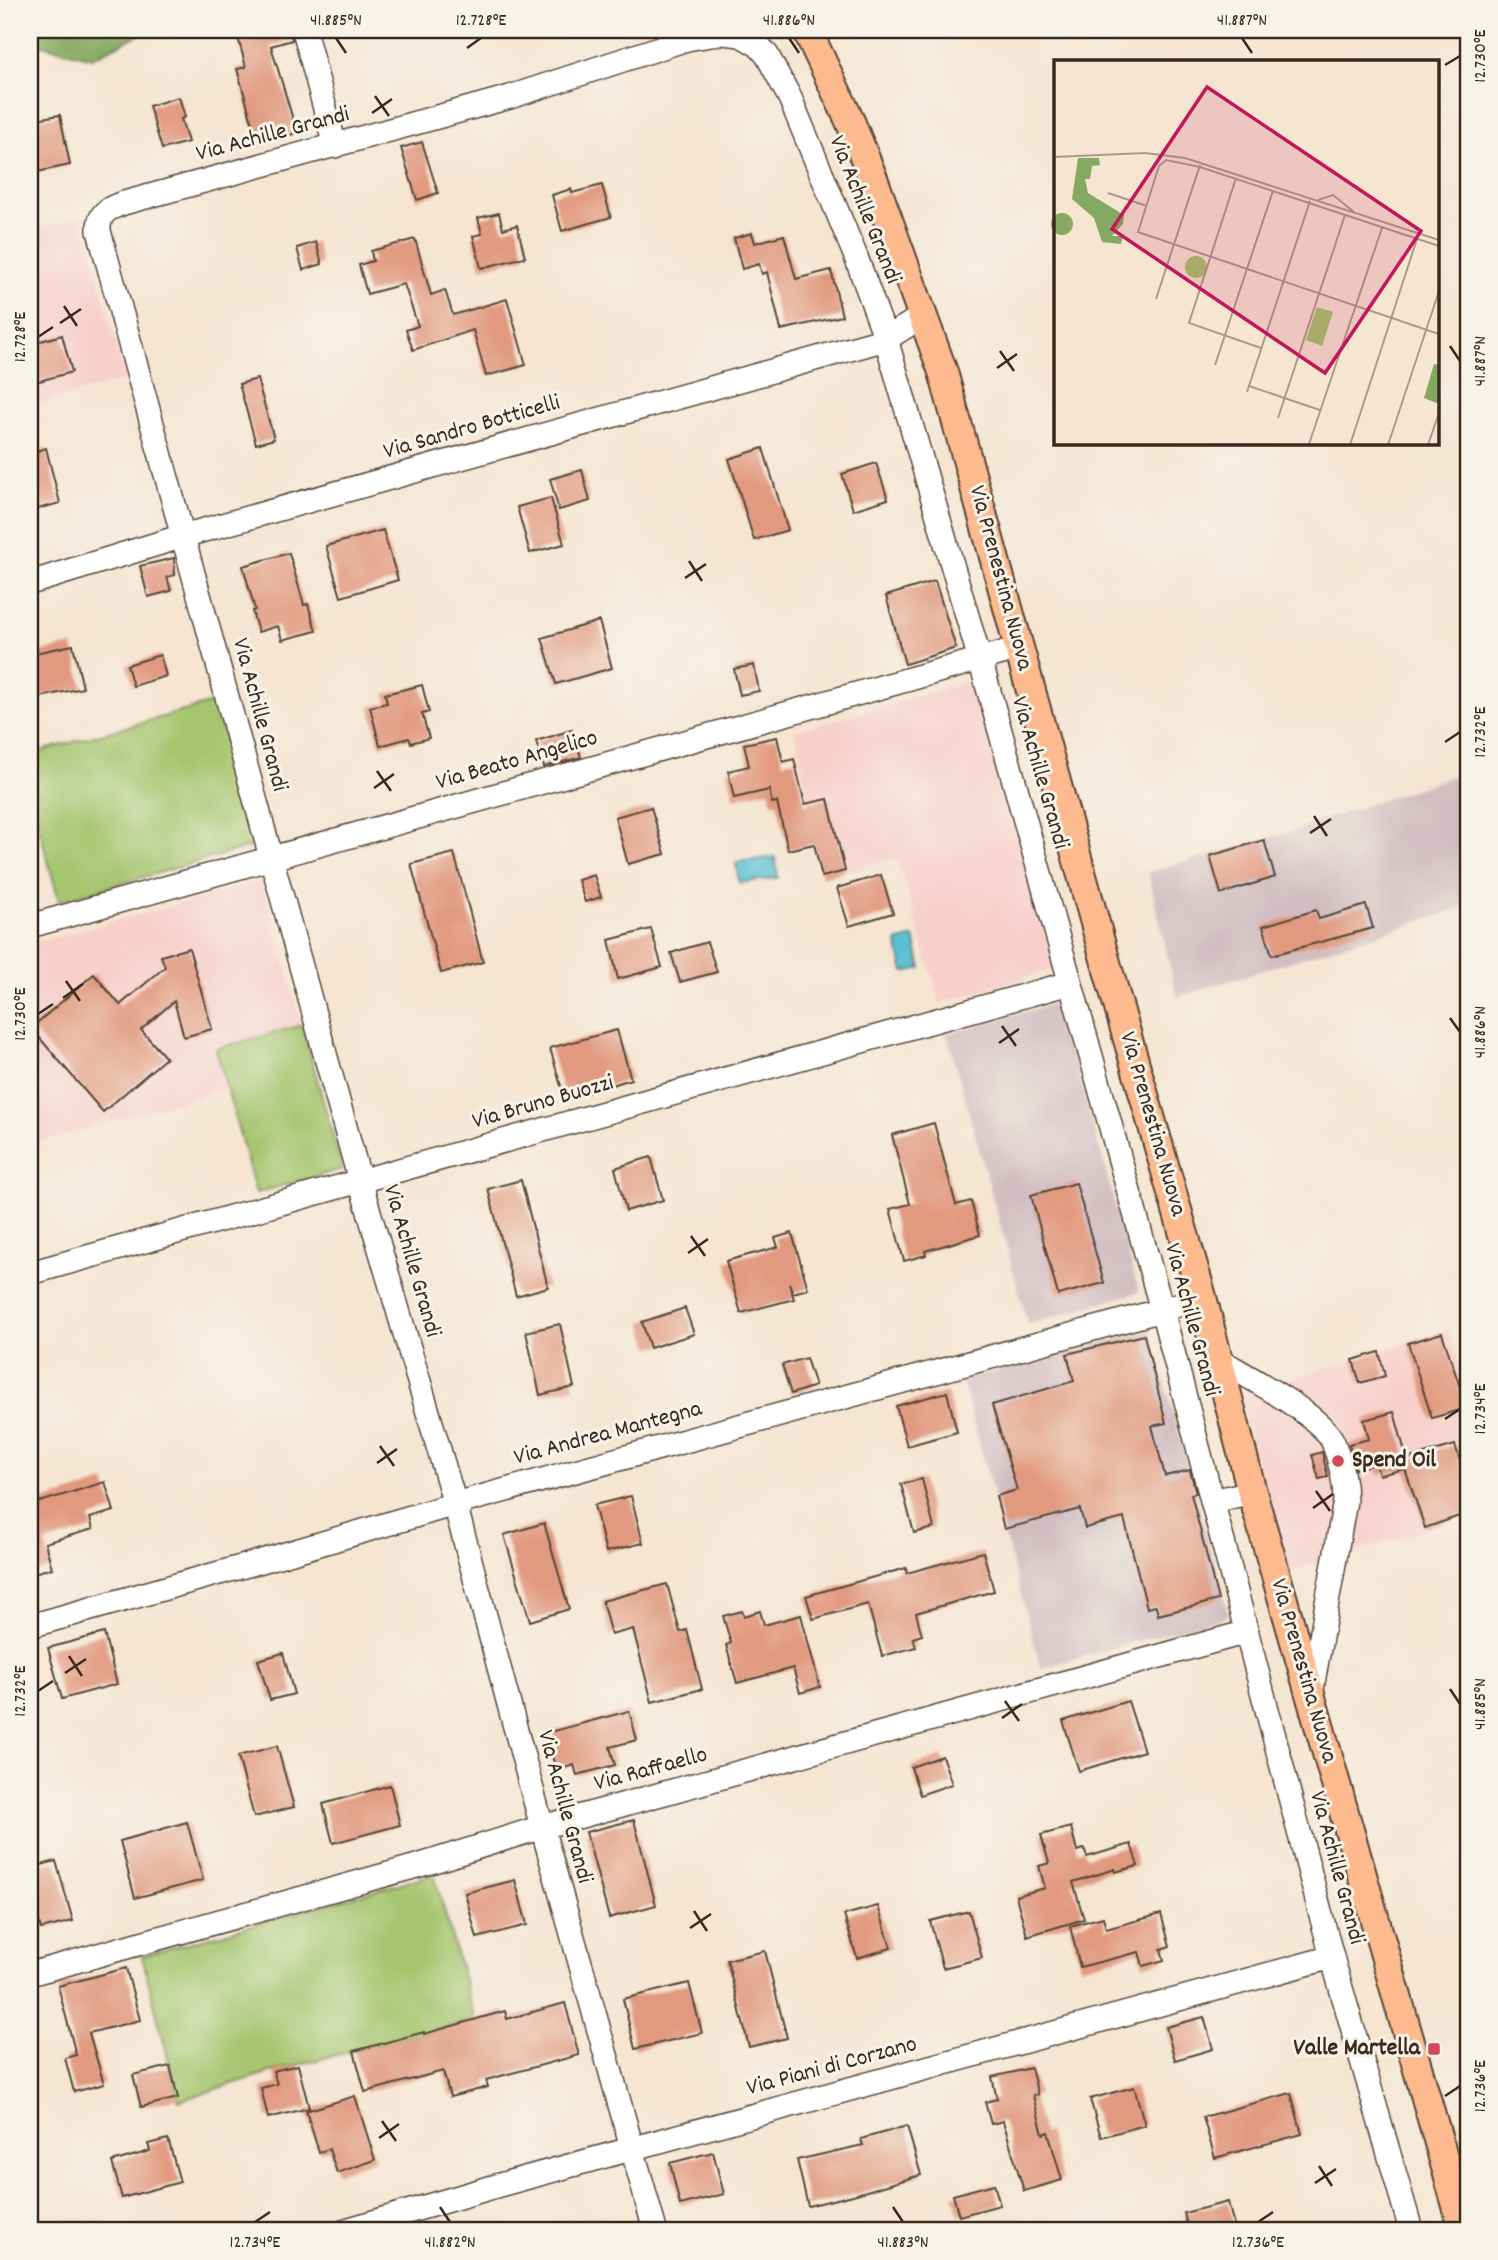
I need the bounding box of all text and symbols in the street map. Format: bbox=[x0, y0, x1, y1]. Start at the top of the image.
text: 41.885°N bbox=[310, 9, 362, 34]
text: 12.728°E bbox=[456, 9, 506, 34]
text: 41.886°N bbox=[763, 9, 815, 34]
text: 41.887°N bbox=[1217, 9, 1267, 34]
text: 12.730°E bbox=[1469, 29, 1494, 83]
inset map bbox=[1054, 60, 1438, 444]
street label: Via Achille Grandi bbox=[193, 98, 353, 172]
street label: Via Achille Grandi bbox=[819, 131, 909, 289]
text: 12.728°E bbox=[9, 312, 34, 362]
text: 41.887°N bbox=[1469, 336, 1494, 386]
street label: Via Sandro Botticelli bbox=[380, 387, 564, 469]
street label: Via Prenestina Nuova bbox=[959, 482, 1041, 675]
street label: Via Achille Grandi bbox=[222, 635, 296, 795]
street label: Via Achille Grandi bbox=[1001, 693, 1077, 853]
text: 12.732°E bbox=[1469, 706, 1494, 758]
street label: Via Beato Angelico bbox=[432, 722, 602, 800]
text: 12.730°E bbox=[9, 987, 34, 1041]
text: 41.886°N bbox=[1469, 1006, 1494, 1058]
street label: Via Prenestina Nuova bbox=[1109, 1028, 1195, 1221]
street label: Via Bruno Buozzi bbox=[468, 1067, 618, 1139]
street label: Via Achille Grandi bbox=[373, 1181, 449, 1341]
street label: Via Achille Grandi bbox=[1154, 1240, 1228, 1400]
text: 12.734°E bbox=[1469, 1383, 1494, 1435]
street label: Via Andrea Mantegna bbox=[510, 1392, 706, 1475]
place label: Spend Oil bbox=[1352, 1444, 1436, 1478]
marker: Spend Oil bbox=[1330, 1453, 1346, 1469]
street label: Via Prenestina Nuova bbox=[1260, 1575, 1346, 1768]
text: 12.732°E bbox=[9, 1665, 34, 1717]
text: 41.885°N bbox=[1469, 1678, 1494, 1730]
street label: Via Achille Grandi bbox=[527, 1727, 601, 1887]
street label: Via Raffaello bbox=[591, 1739, 711, 1801]
street label: Via Achille Grandi bbox=[1299, 1788, 1373, 1948]
street label: Via Piani di Corzano bbox=[743, 2028, 921, 2106]
place label: Valle Martella bbox=[1293, 2032, 1421, 2066]
marker: Valle Martella bbox=[1426, 2041, 1442, 2057]
text: 12.736°E bbox=[1469, 2060, 1494, 2112]
text: 12.734°E bbox=[229, 2231, 281, 2256]
text: 41.882°N bbox=[424, 2231, 476, 2256]
text: 41.883°N bbox=[877, 2231, 929, 2256]
text: 12.736°E bbox=[1232, 2231, 1284, 2256]

